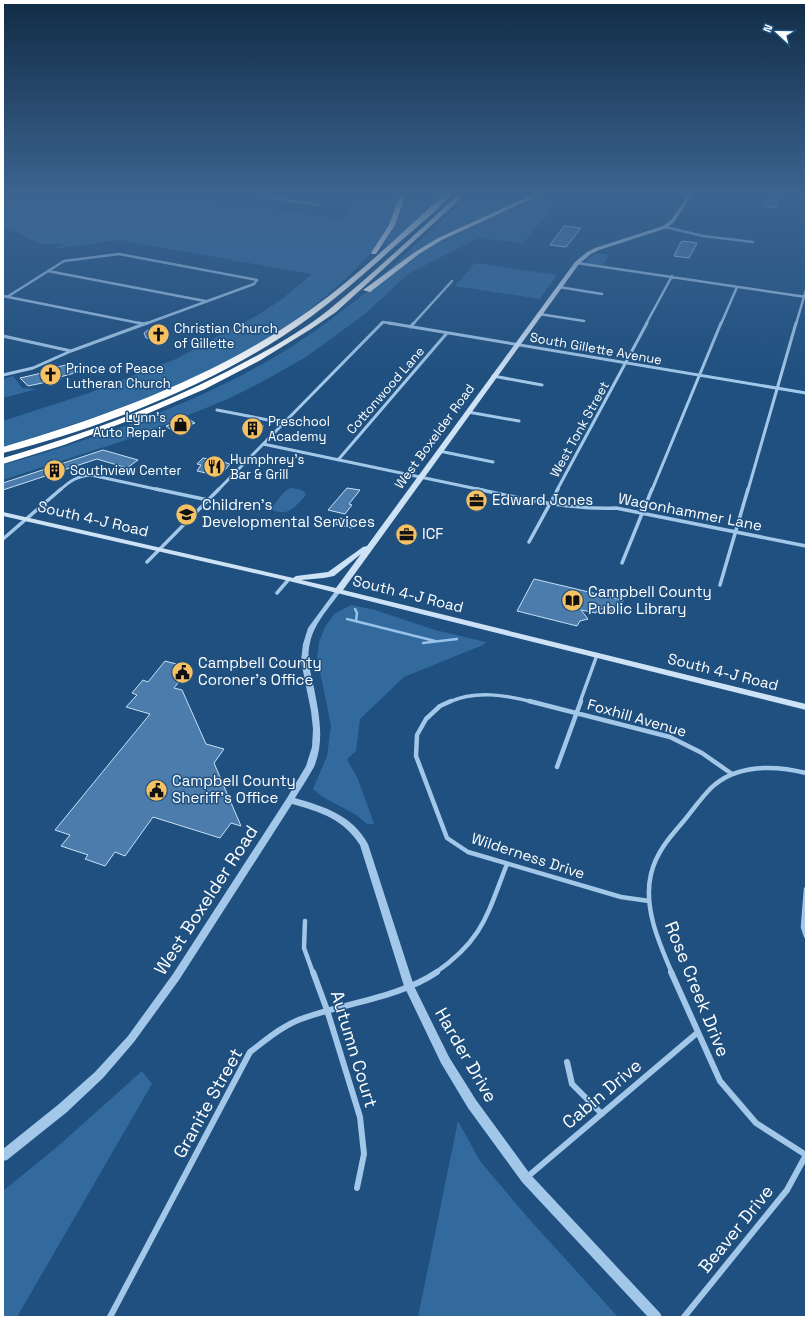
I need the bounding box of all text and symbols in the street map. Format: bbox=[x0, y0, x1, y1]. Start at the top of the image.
north arrow bbox=[757, 12, 797, 52]
text: N bbox=[760, 22, 776, 34]
place label: Christian Church of Gillette bbox=[174, 320, 278, 352]
church icon: Christian Church of Gillette bbox=[146, 322, 172, 348]
street label: South Gillette Avenue bbox=[528, 328, 663, 369]
street label: Cottonwood Lane bbox=[343, 343, 428, 438]
place label: Prince of Peace Lutheran Church bbox=[66, 360, 171, 392]
church icon: Prince of Peace Lutheran Church bbox=[38, 362, 64, 388]
street label: West Tonk Street bbox=[546, 378, 613, 480]
street label: West Boxelder Road bbox=[391, 381, 478, 492]
place label: Lynn's Auto Repair bbox=[93, 409, 166, 441]
shop icon: Lynn's Auto Repair bbox=[168, 411, 194, 437]
place label: Preschool Academy bbox=[268, 413, 330, 445]
building icon: Preschool Academy bbox=[240, 415, 266, 441]
place label: Humphrey's Bar & Grill bbox=[230, 451, 305, 483]
restaurant icon: Humphrey's Bar & Grill bbox=[201, 453, 227, 479]
building icon: Southview Center bbox=[42, 457, 68, 483]
place label: Southview Center bbox=[70, 462, 181, 479]
office icon: Edward Jones bbox=[463, 487, 489, 513]
street label: Wagonhammer Lane bbox=[616, 488, 764, 535]
place label: Edward Jones bbox=[492, 490, 593, 509]
place label: Children's Developmental Services bbox=[202, 495, 375, 531]
street label: South 4-J Road bbox=[36, 497, 150, 541]
school or university icon: Children's Developmental Services bbox=[173, 501, 199, 527]
office icon: ICF bbox=[394, 521, 420, 547]
place label: ICF bbox=[422, 524, 443, 543]
street label: South 4-J Road bbox=[351, 571, 465, 616]
place label: Campbell County Public Library bbox=[588, 582, 712, 618]
library icon: Campbell County Public Library bbox=[559, 588, 585, 614]
street label: South 4-J Road bbox=[666, 649, 780, 694]
place label: Campbell County Coroner's Office bbox=[198, 653, 322, 689]
public building icon: Campbell County Coroner's Office bbox=[170, 659, 196, 685]
street label: Foxhill Avenue bbox=[585, 694, 689, 741]
place label: Campbell County Sheriff's Office bbox=[172, 771, 296, 807]
public building icon: Campbell County Sheriff's Office bbox=[144, 777, 170, 803]
street label: West Boxelder Road bbox=[149, 821, 263, 979]
street label: Wilderness Drive bbox=[469, 828, 587, 883]
street label: Rose Creek Drive bbox=[660, 918, 735, 1060]
street label: Autumn Court bbox=[326, 987, 383, 1110]
street label: Harder Drive bbox=[430, 1003, 503, 1106]
street label: Granite Street bbox=[168, 1044, 247, 1162]
street label: Cabin Drive bbox=[557, 1054, 646, 1134]
street label: Beaver Drive bbox=[693, 1180, 778, 1277]

